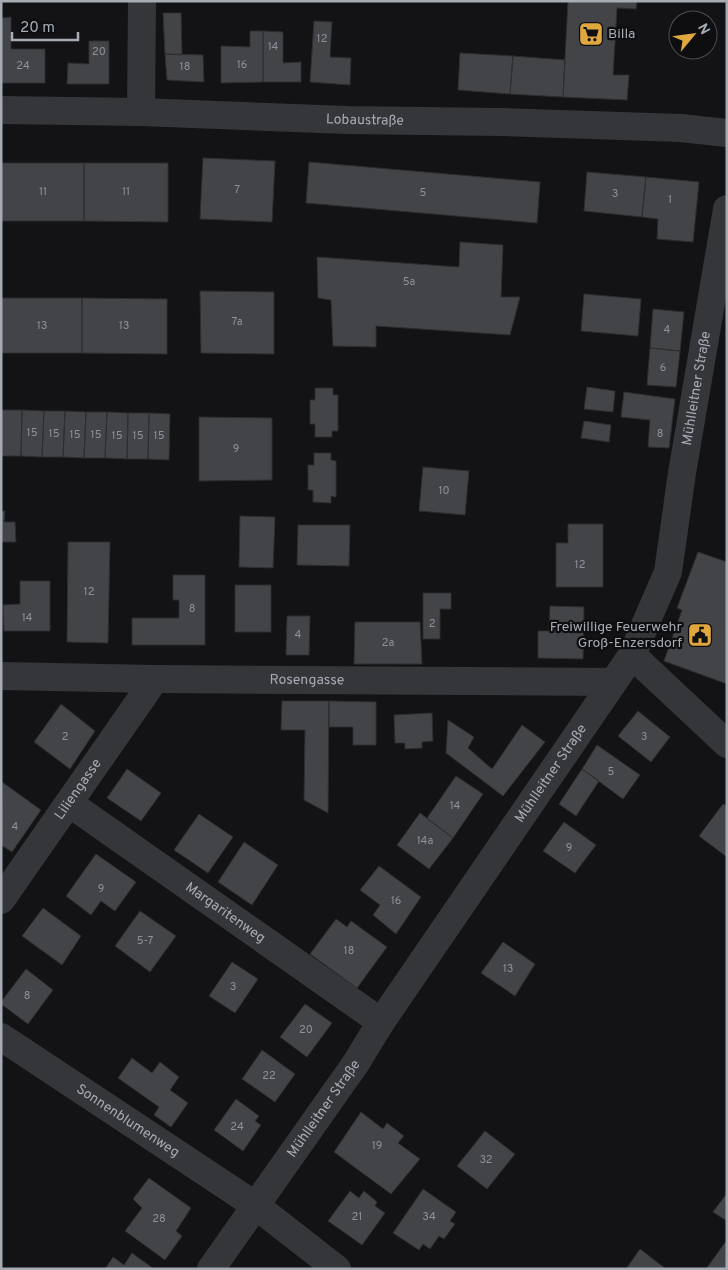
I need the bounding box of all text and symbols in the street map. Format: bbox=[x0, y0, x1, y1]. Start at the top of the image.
scale bar bbox=[12, 10, 79, 42]
north arrow bbox=[668, 10, 718, 60]
text: 20 m bbox=[20, 19, 55, 38]
supermarket icon: Billa bbox=[578, 21, 604, 47]
text: N bbox=[693, 21, 713, 38]
place label: Billa bbox=[608, 26, 635, 43]
house number: 12 bbox=[317, 32, 327, 46]
house number: 14 bbox=[268, 40, 279, 54]
house number: 20 bbox=[92, 45, 106, 59]
house number: 16 bbox=[237, 58, 247, 72]
house number: 24 bbox=[16, 59, 30, 73]
house number: 18 bbox=[180, 60, 190, 74]
street label: Lobaustraße bbox=[326, 111, 404, 129]
house number: 7 bbox=[234, 183, 240, 197]
house number: 11 bbox=[39, 185, 47, 199]
house number: 11 bbox=[122, 185, 130, 199]
house number: 5 bbox=[420, 186, 427, 200]
house number: 3 bbox=[612, 187, 618, 201]
house number: 1 bbox=[668, 193, 672, 207]
house number: 5a bbox=[403, 275, 416, 289]
house number: 7a bbox=[231, 315, 243, 329]
house number: 13 bbox=[37, 319, 47, 333]
house number: 13 bbox=[119, 319, 129, 333]
house number: 4 bbox=[664, 323, 671, 337]
street label: Mühlleitner Straße bbox=[678, 330, 715, 447]
house number: 6 bbox=[660, 361, 666, 375]
house number: 15 bbox=[27, 426, 38, 440]
house number: 15 bbox=[49, 427, 60, 441]
house number: 8 bbox=[657, 427, 663, 441]
house number: 15 bbox=[70, 428, 81, 442]
house number: 15 bbox=[91, 428, 102, 442]
house number: 15 bbox=[112, 429, 123, 443]
house number: 15 bbox=[133, 429, 144, 443]
house number: 15 bbox=[154, 429, 165, 443]
house number: 9 bbox=[233, 442, 239, 456]
house number: 10 bbox=[438, 484, 450, 498]
house number: 12 bbox=[575, 558, 585, 572]
house number: 12 bbox=[84, 585, 94, 599]
house number: 8 bbox=[189, 602, 195, 616]
house number: 14 bbox=[22, 611, 33, 625]
house number: 2 bbox=[429, 617, 435, 631]
place label: Freiwillige Feuerwehr Groß-Enzersdorf bbox=[550, 619, 683, 652]
public building icon: Freiwillige Feuerwehr Groß-Enzersdorf bbox=[687, 622, 713, 648]
house number: 4 bbox=[295, 628, 302, 642]
house number: 2a bbox=[382, 636, 394, 650]
street label: Rosengasse bbox=[270, 671, 344, 689]
street label: Mühlleitner Straße bbox=[511, 721, 591, 826]
house number: 2 bbox=[62, 730, 68, 744]
house number: 3 bbox=[641, 730, 647, 744]
street label: Liliengasse bbox=[51, 756, 105, 823]
house number: 5 bbox=[608, 765, 615, 779]
house number: 14 bbox=[450, 799, 461, 813]
house number: 4 bbox=[12, 820, 19, 834]
house number: 14a bbox=[417, 834, 433, 848]
house number: 9 bbox=[566, 841, 572, 855]
street label: Margaritenweg bbox=[182, 879, 269, 947]
house number: 9 bbox=[98, 882, 104, 896]
house number: 16 bbox=[391, 894, 401, 908]
house number: 5-7 bbox=[137, 934, 153, 948]
house number: 18 bbox=[344, 944, 354, 958]
house number: 13 bbox=[503, 962, 513, 976]
house number: 3 bbox=[230, 980, 236, 994]
house number: 8 bbox=[24, 989, 30, 1003]
house number: 20 bbox=[299, 1023, 313, 1037]
street label: Mühlleitner Straße bbox=[284, 1057, 364, 1161]
house number: 22 bbox=[262, 1069, 276, 1083]
street label: Sonnenblumenweg bbox=[73, 1081, 183, 1161]
house number: 24 bbox=[230, 1120, 244, 1134]
house number: 19 bbox=[372, 1139, 382, 1153]
house number: 32 bbox=[479, 1153, 493, 1167]
house number: 21 bbox=[352, 1210, 362, 1224]
house number: 34 bbox=[422, 1210, 436, 1224]
house number: 28 bbox=[152, 1212, 166, 1226]

